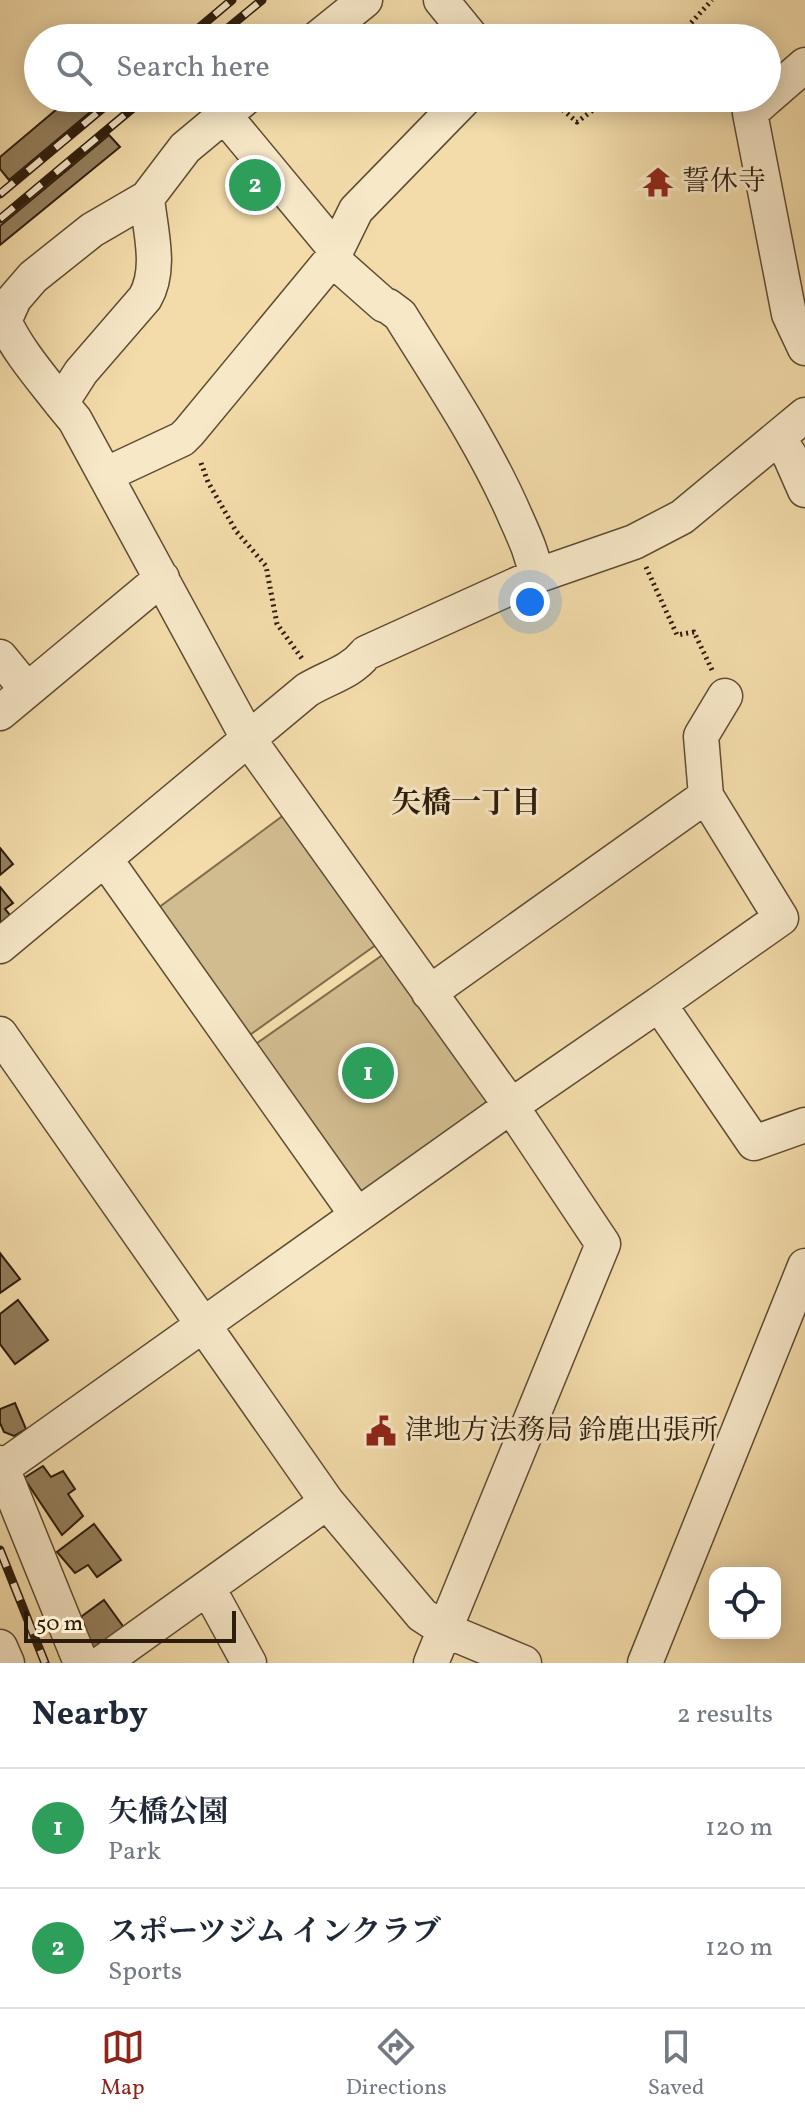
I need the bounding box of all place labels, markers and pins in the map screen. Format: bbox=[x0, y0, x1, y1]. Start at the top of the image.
pin: 2 bbox=[229, 155, 281, 215]
place label: 誓休寺 bbox=[682, 163, 766, 202]
temple icon: 誓休寺 bbox=[641, 165, 675, 199]
pin: 1 bbox=[342, 1043, 394, 1103]
place label: 津地方法務局 鈴鹿出張所 bbox=[405, 1412, 719, 1451]
public building icon: 津地方法務局 鈴鹿出張所 bbox=[364, 1414, 398, 1448]

